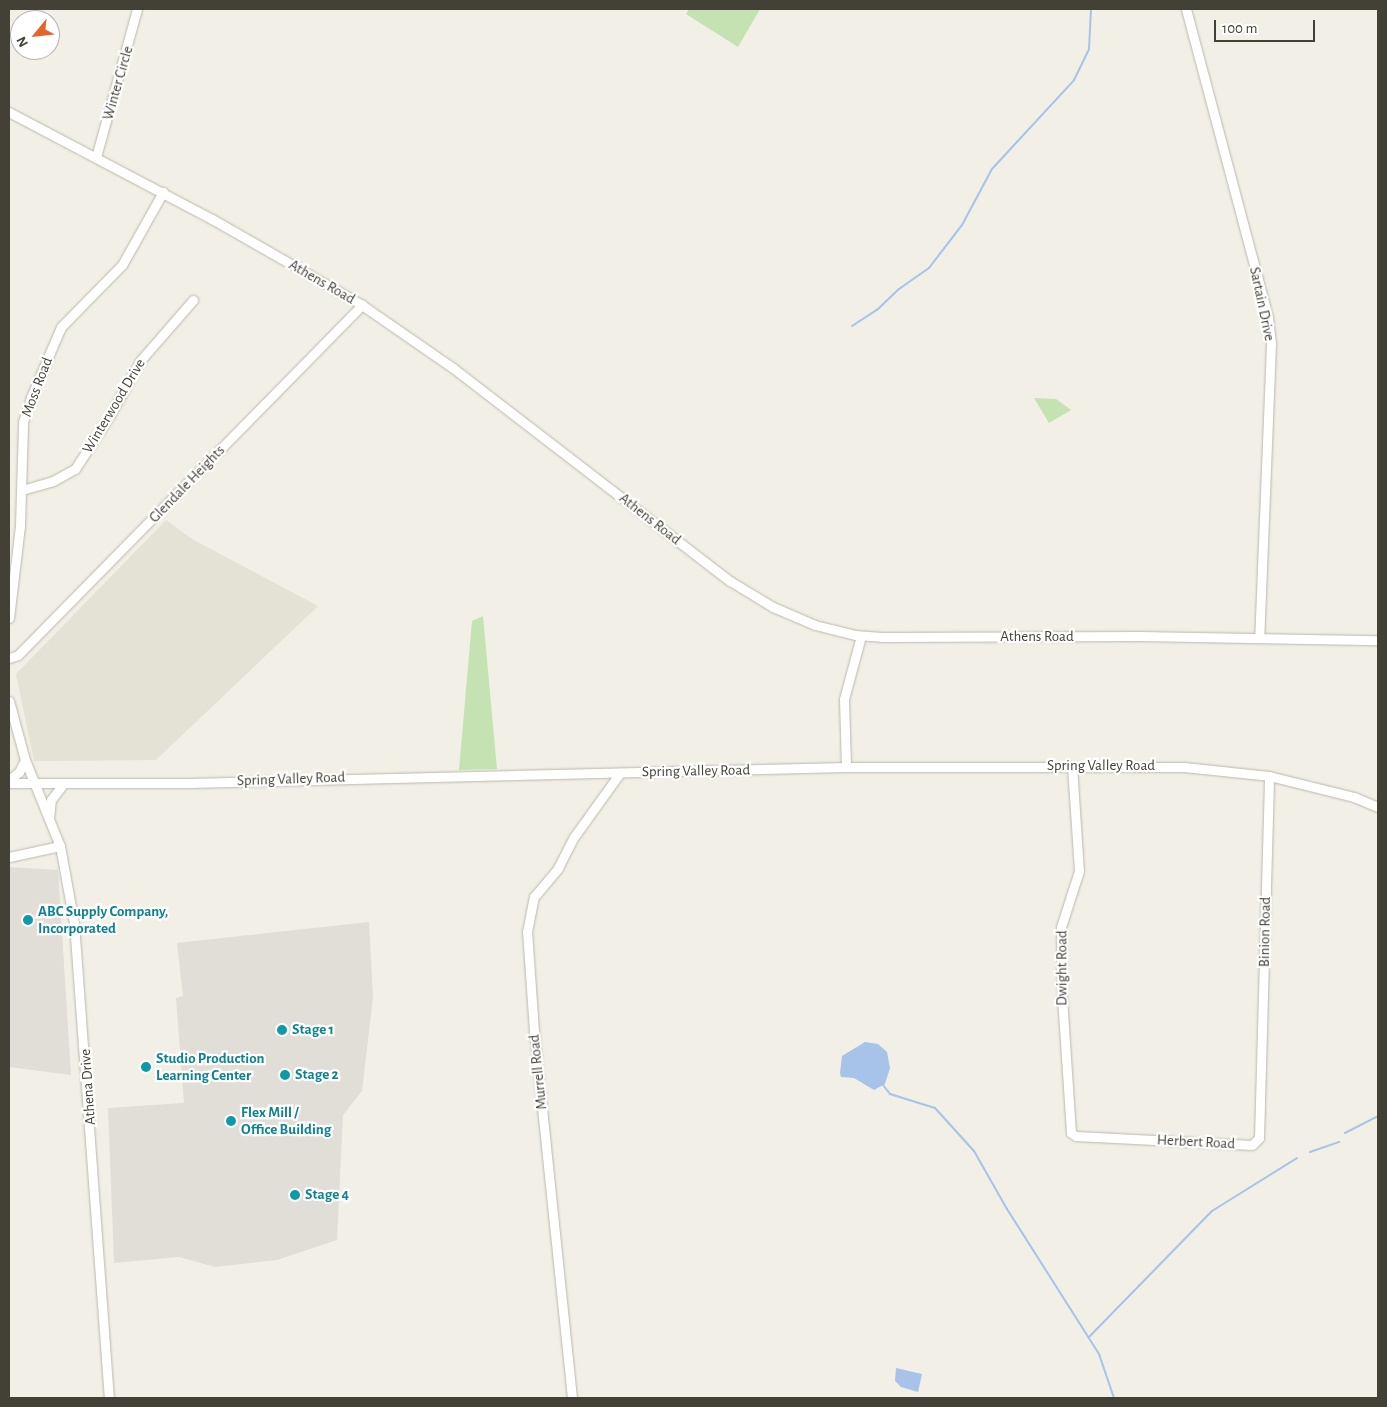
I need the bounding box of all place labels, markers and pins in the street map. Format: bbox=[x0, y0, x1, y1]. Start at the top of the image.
place label: ABC Supply Company, Incorporated bbox=[38, 902, 168, 937]
marker: ABC Supply Company, Incorporated bbox=[22, 914, 34, 926]
place label: Stage 1 bbox=[292, 1021, 334, 1039]
marker: Stage 1 bbox=[276, 1024, 288, 1036]
place label: Studio Production Learning Center bbox=[156, 1049, 264, 1084]
marker: Studio Production Learning Center bbox=[140, 1061, 152, 1073]
place label: Stage 2 bbox=[295, 1066, 339, 1084]
marker: Stage 2 bbox=[279, 1069, 291, 1081]
place label: Flex Mill / Office Building bbox=[241, 1103, 331, 1138]
marker: Flex Mill / Office Building bbox=[225, 1115, 237, 1127]
place label: Stage 4 bbox=[305, 1186, 349, 1204]
marker: Stage 4 bbox=[289, 1189, 301, 1201]

